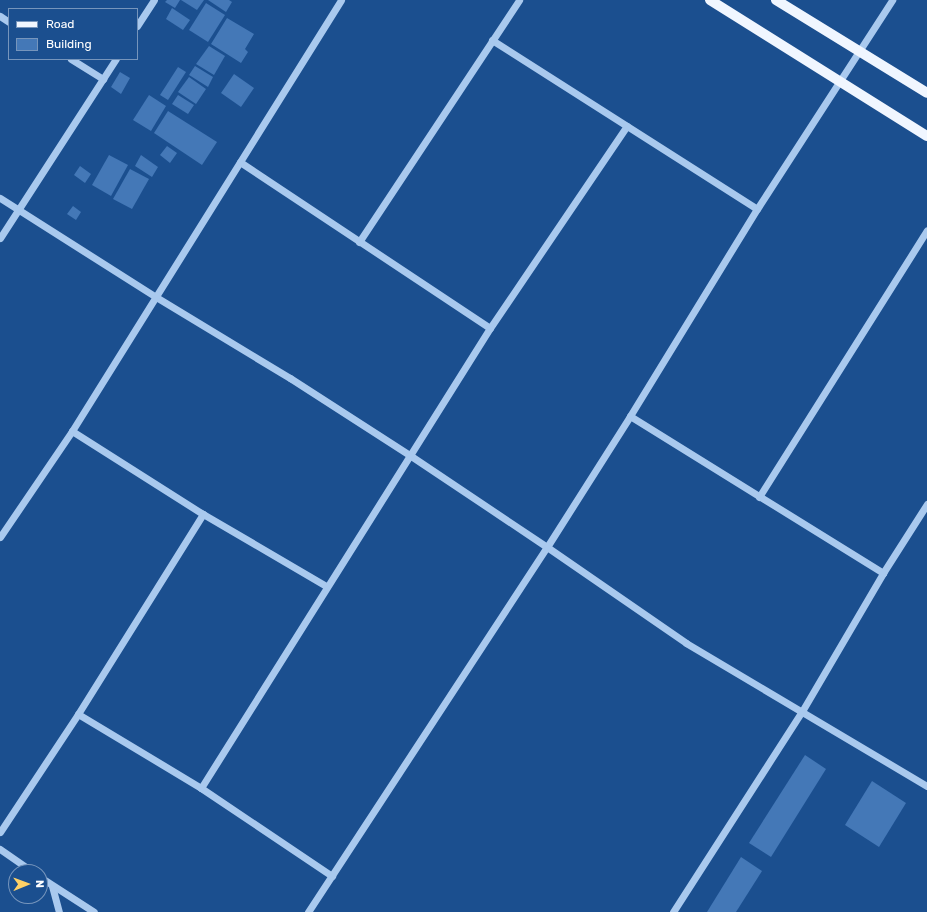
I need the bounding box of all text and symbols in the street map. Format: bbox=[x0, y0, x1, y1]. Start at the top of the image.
legend bbox=[8, 8, 138, 60]
text: Road bbox=[46, 17, 74, 31]
text: Building bbox=[46, 37, 92, 51]
north arrow bbox=[8, 864, 48, 904]
text: N bbox=[33, 880, 46, 888]

